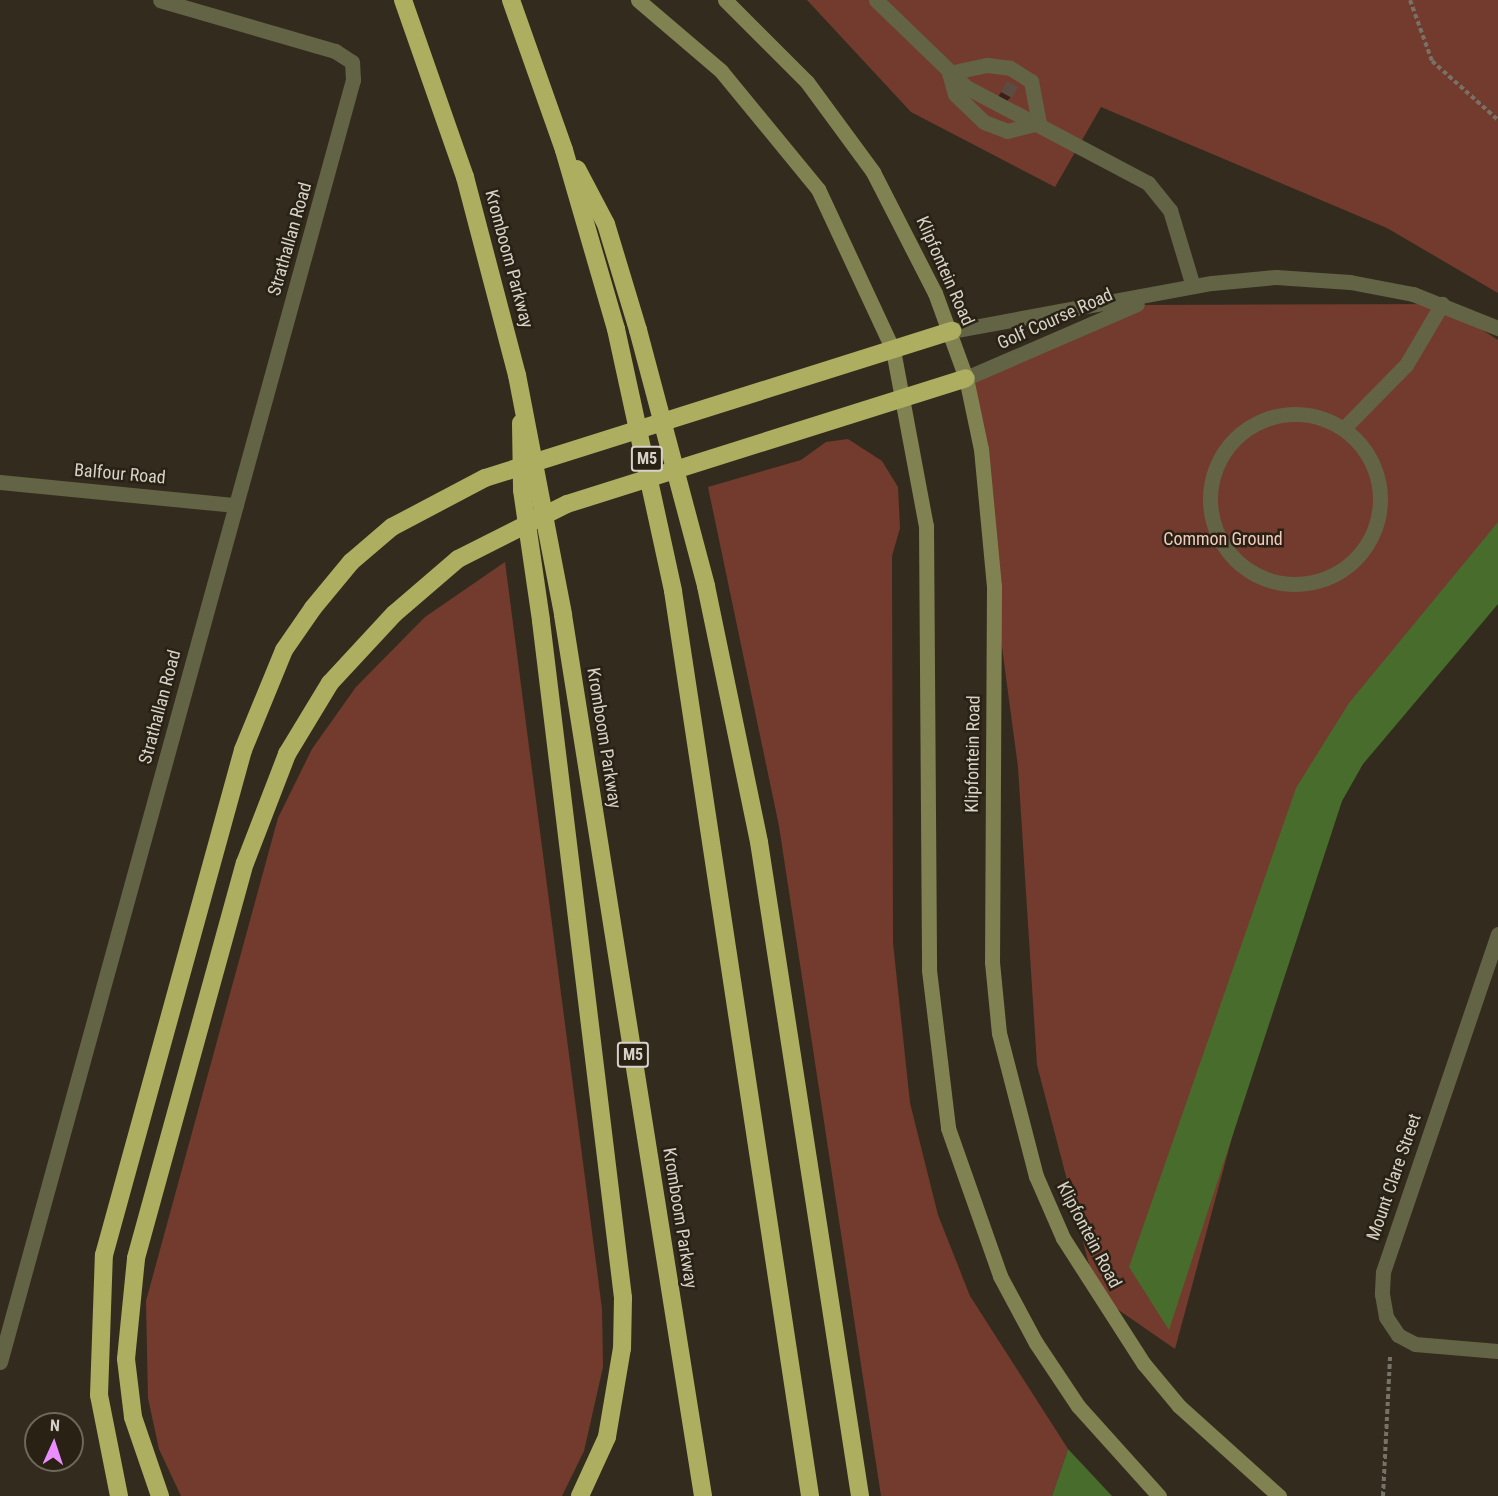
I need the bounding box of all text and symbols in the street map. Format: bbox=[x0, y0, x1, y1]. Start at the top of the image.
street label: Strathallan Road bbox=[264, 180, 316, 298]
street label: Kromboom Parkway bbox=[480, 188, 538, 330]
street label: Klipfontein Road bbox=[911, 213, 979, 329]
street label: Golf Course Road bbox=[994, 284, 1116, 354]
road number: M5 bbox=[630, 446, 664, 472]
street label: Balfour Road bbox=[73, 459, 167, 489]
park label: Common Ground bbox=[1163, 528, 1283, 550]
street label: Strathallan Road bbox=[134, 648, 186, 766]
street label: Kromboom Parkway bbox=[582, 666, 626, 810]
street label: Klipfontein Road bbox=[961, 695, 985, 813]
road number: M5 bbox=[616, 1042, 650, 1068]
street label: Mount Clare Street bbox=[1362, 1111, 1426, 1243]
street label: Kromboom Parkway bbox=[658, 1146, 702, 1290]
street label: Klipfontein Road bbox=[1052, 1178, 1126, 1292]
north arrow bbox=[24, 1412, 84, 1472]
text: N bbox=[49, 1416, 60, 1435]

